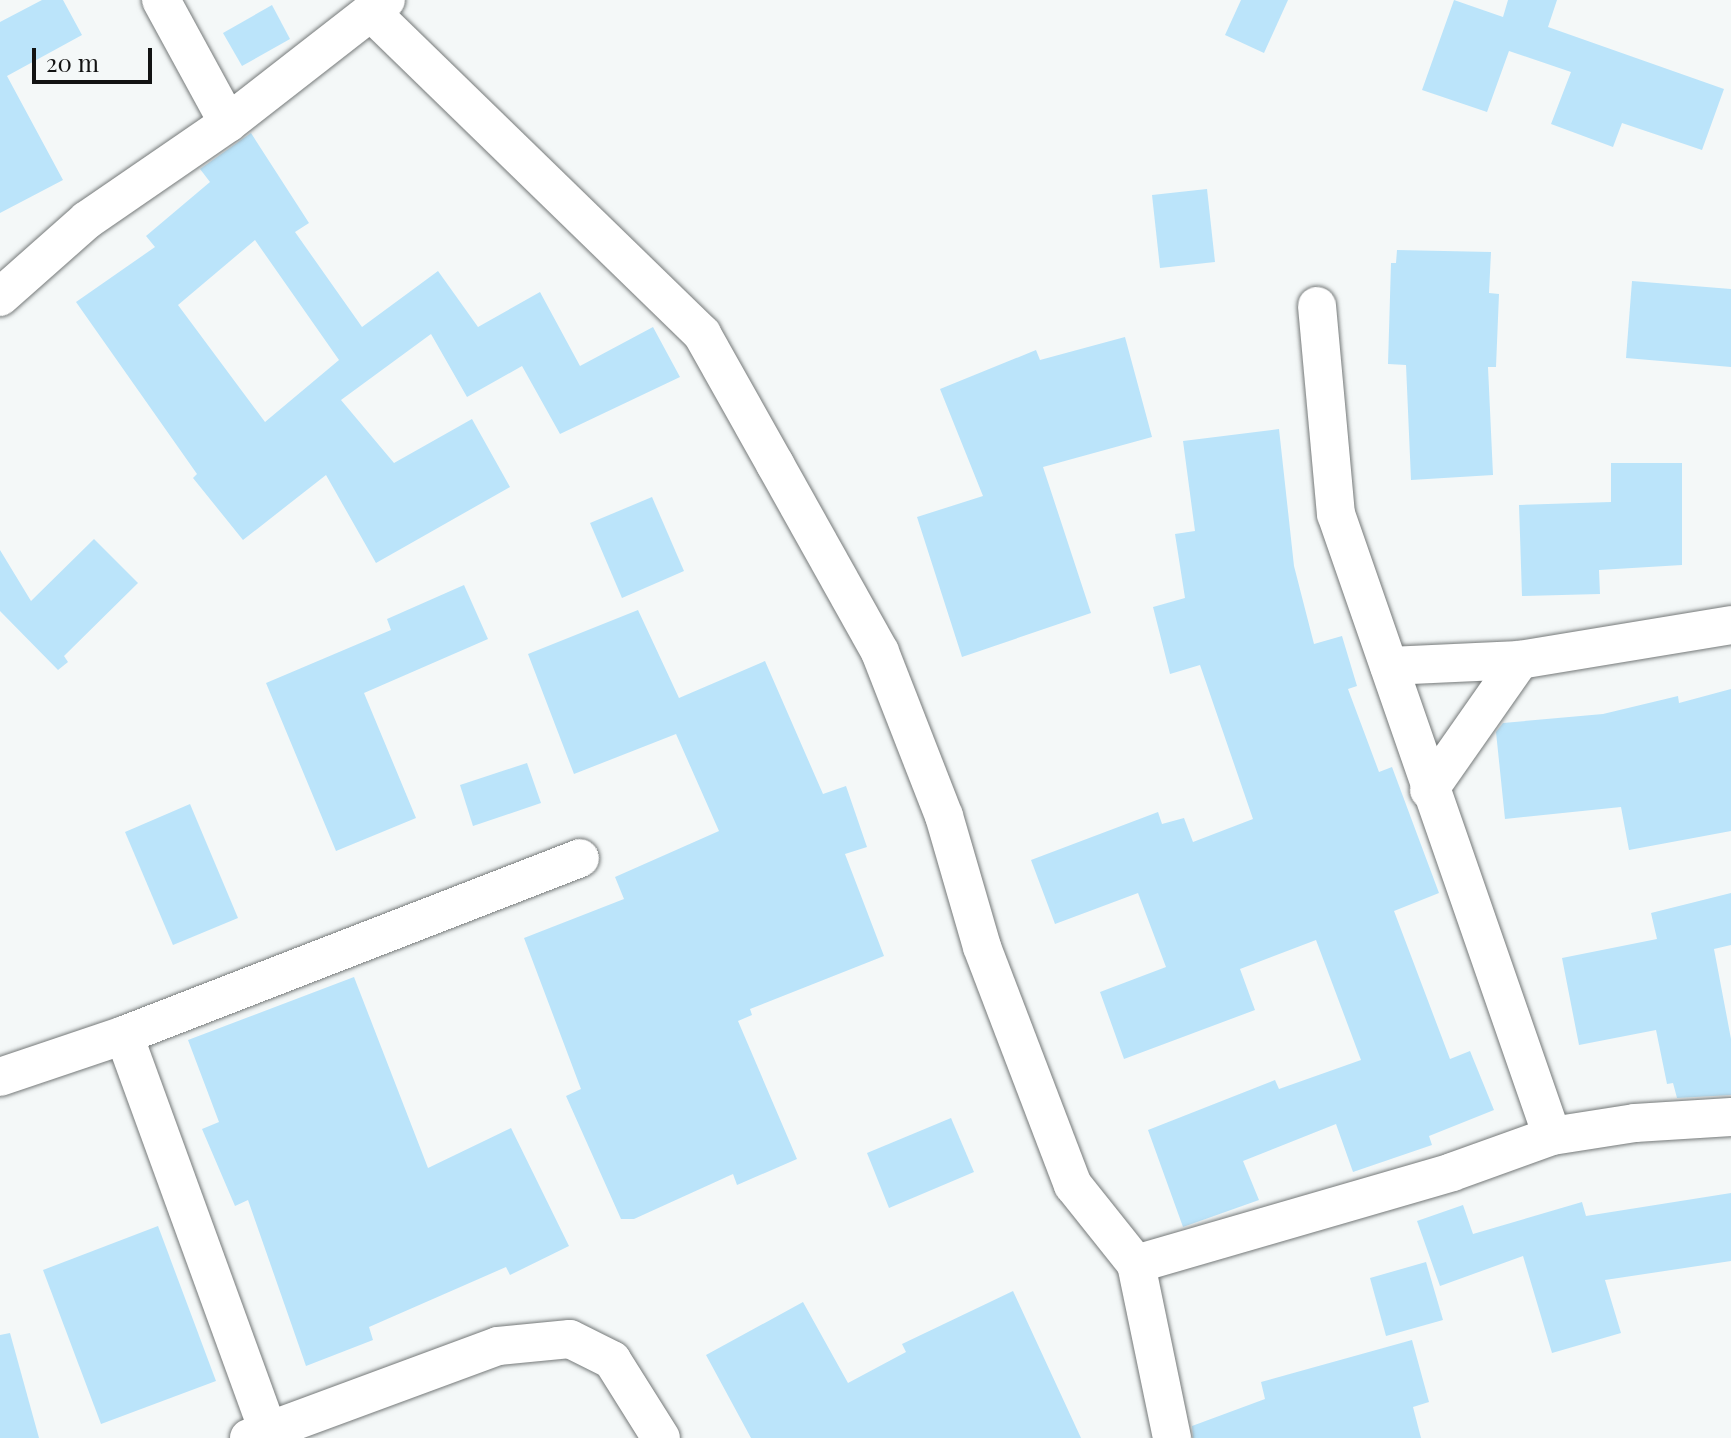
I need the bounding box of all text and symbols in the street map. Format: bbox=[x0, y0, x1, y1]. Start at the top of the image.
scale bar bbox=[36, 32, 156, 82]
text: 20 m bbox=[46, 46, 99, 78]

